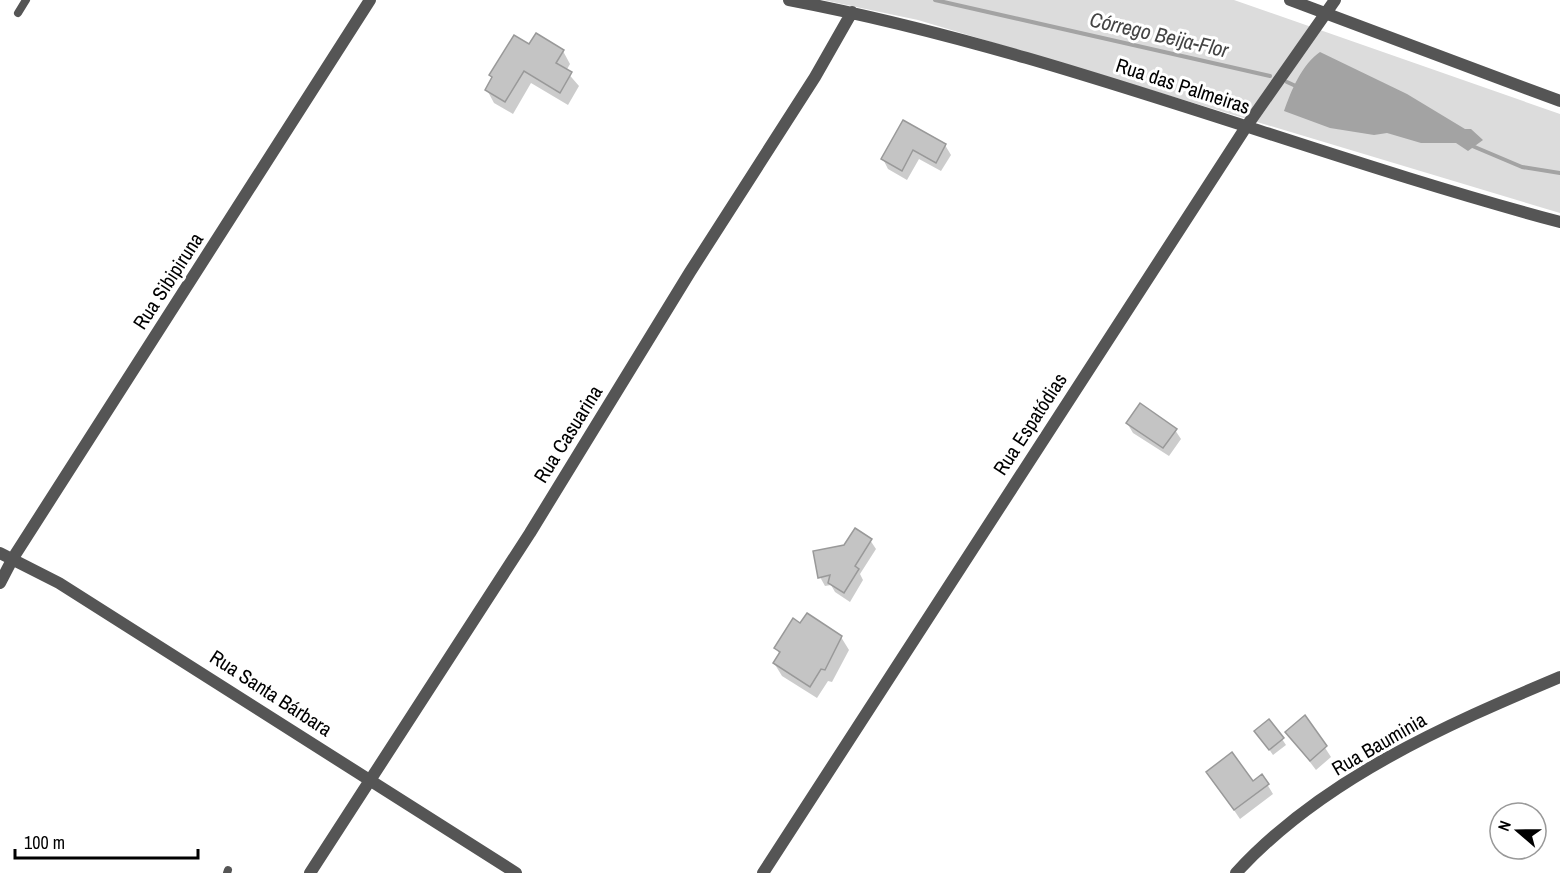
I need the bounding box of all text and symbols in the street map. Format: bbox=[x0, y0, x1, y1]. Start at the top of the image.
water label: Córrego Beija-Flor bbox=[1087, 4, 1233, 65]
street label: Rua das Palmeiras bbox=[1113, 51, 1254, 120]
street label: Rua Sibipiruna bbox=[126, 227, 209, 334]
street label: Rua Espatódias bbox=[986, 367, 1073, 480]
street label: Rua Casuarina bbox=[527, 380, 608, 488]
street label: Rua Santa Bárbara bbox=[205, 643, 338, 742]
street label: Rua Bauminia bbox=[1327, 706, 1431, 781]
north arrow bbox=[1488, 801, 1548, 861]
text: N bbox=[1492, 818, 1516, 834]
scale bar bbox=[15, 822, 198, 860]
text: 100 m bbox=[24, 830, 65, 855]

